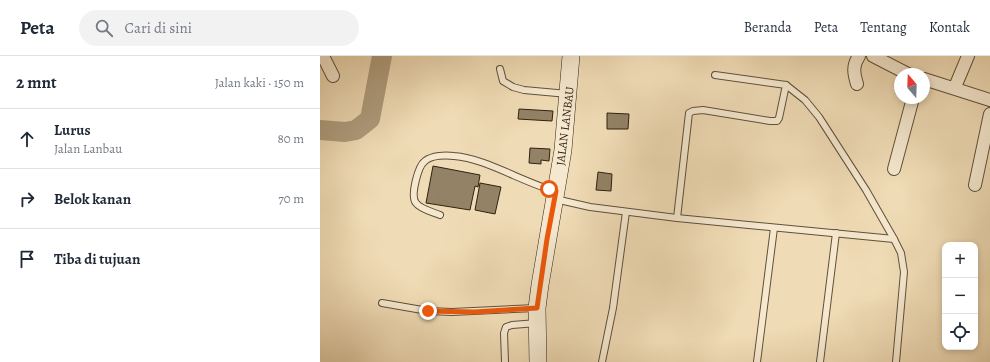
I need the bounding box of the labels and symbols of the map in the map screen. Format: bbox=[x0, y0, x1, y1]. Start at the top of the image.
north arrow bbox=[894, 68, 930, 104]
street label: JALAN LANBAU bbox=[552, 86, 578, 166]
route start bbox=[540, 180, 558, 198]
route end bbox=[419, 302, 437, 320]

